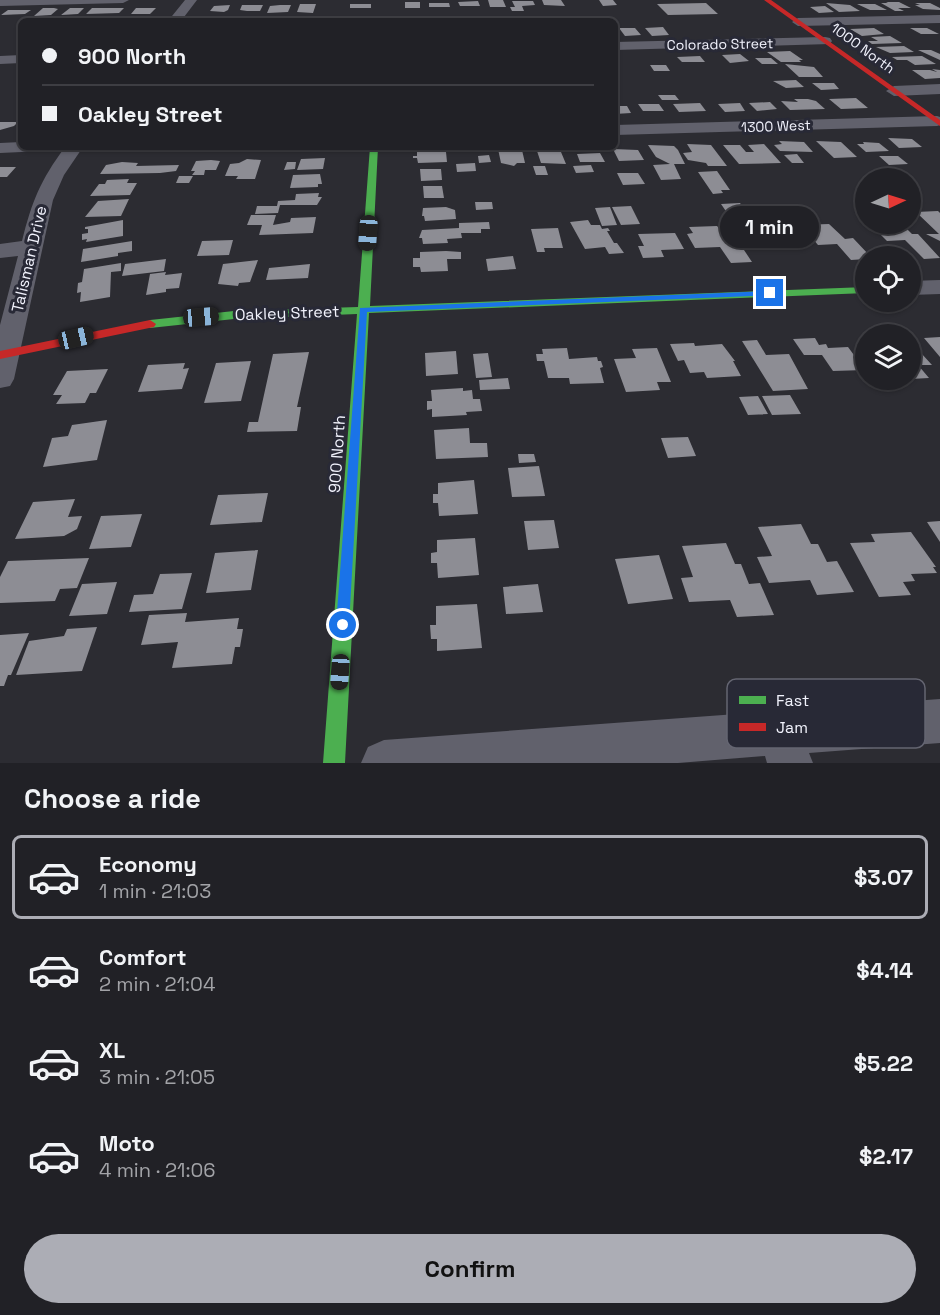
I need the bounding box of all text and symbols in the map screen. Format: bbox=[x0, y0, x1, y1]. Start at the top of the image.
street label: 1000 North bbox=[828, 19, 898, 77]
street label: Colorado Street bbox=[667, 34, 773, 54]
text: 900 North bbox=[78, 42, 186, 70]
text: Oakley Street bbox=[78, 100, 222, 128]
street label: 1300 West bbox=[741, 116, 811, 136]
north arrow bbox=[855, 168, 921, 234]
map controls bbox=[855, 168, 921, 390]
street label: Talisman Drive bbox=[7, 204, 51, 314]
callout: 1 min bbox=[720, 206, 820, 248]
car bbox=[358, 214, 378, 252]
text: 1 min bbox=[745, 214, 794, 240]
button: locate bbox=[855, 246, 921, 312]
route end bbox=[756, 279, 783, 306]
street label: Oakley Street bbox=[234, 301, 340, 325]
car bbox=[182, 306, 220, 328]
button: layers bbox=[855, 324, 921, 390]
car bbox=[56, 325, 96, 351]
street label: 900 North bbox=[324, 414, 350, 494]
route start bbox=[329, 611, 356, 638]
car bbox=[330, 653, 350, 691]
legend bbox=[727, 679, 925, 748]
text: Fast bbox=[776, 690, 809, 711]
text: Jam bbox=[776, 717, 808, 738]
text: Choose a ride bbox=[24, 781, 201, 816]
icon: car bbox=[27, 850, 81, 904]
text: Economy bbox=[99, 850, 197, 878]
text: $3.07 bbox=[854, 863, 913, 891]
text: 1 min · 21:03 bbox=[99, 878, 211, 904]
icon: car bbox=[27, 943, 81, 997]
text: Comfort bbox=[99, 943, 187, 971]
text: $4.14 bbox=[856, 956, 913, 984]
text: 2 min · 21:04 bbox=[99, 971, 215, 997]
icon: car bbox=[27, 1036, 81, 1090]
text: XL bbox=[99, 1036, 125, 1064]
text: $5.22 bbox=[854, 1049, 913, 1077]
text: 3 min · 21:05 bbox=[99, 1064, 215, 1090]
icon: car bbox=[27, 1129, 81, 1183]
text: Moto bbox=[99, 1129, 155, 1157]
text: $2.17 bbox=[859, 1142, 913, 1170]
text: 4 min · 21:06 bbox=[99, 1157, 216, 1183]
button: Confirm bbox=[24, 1234, 916, 1303]

